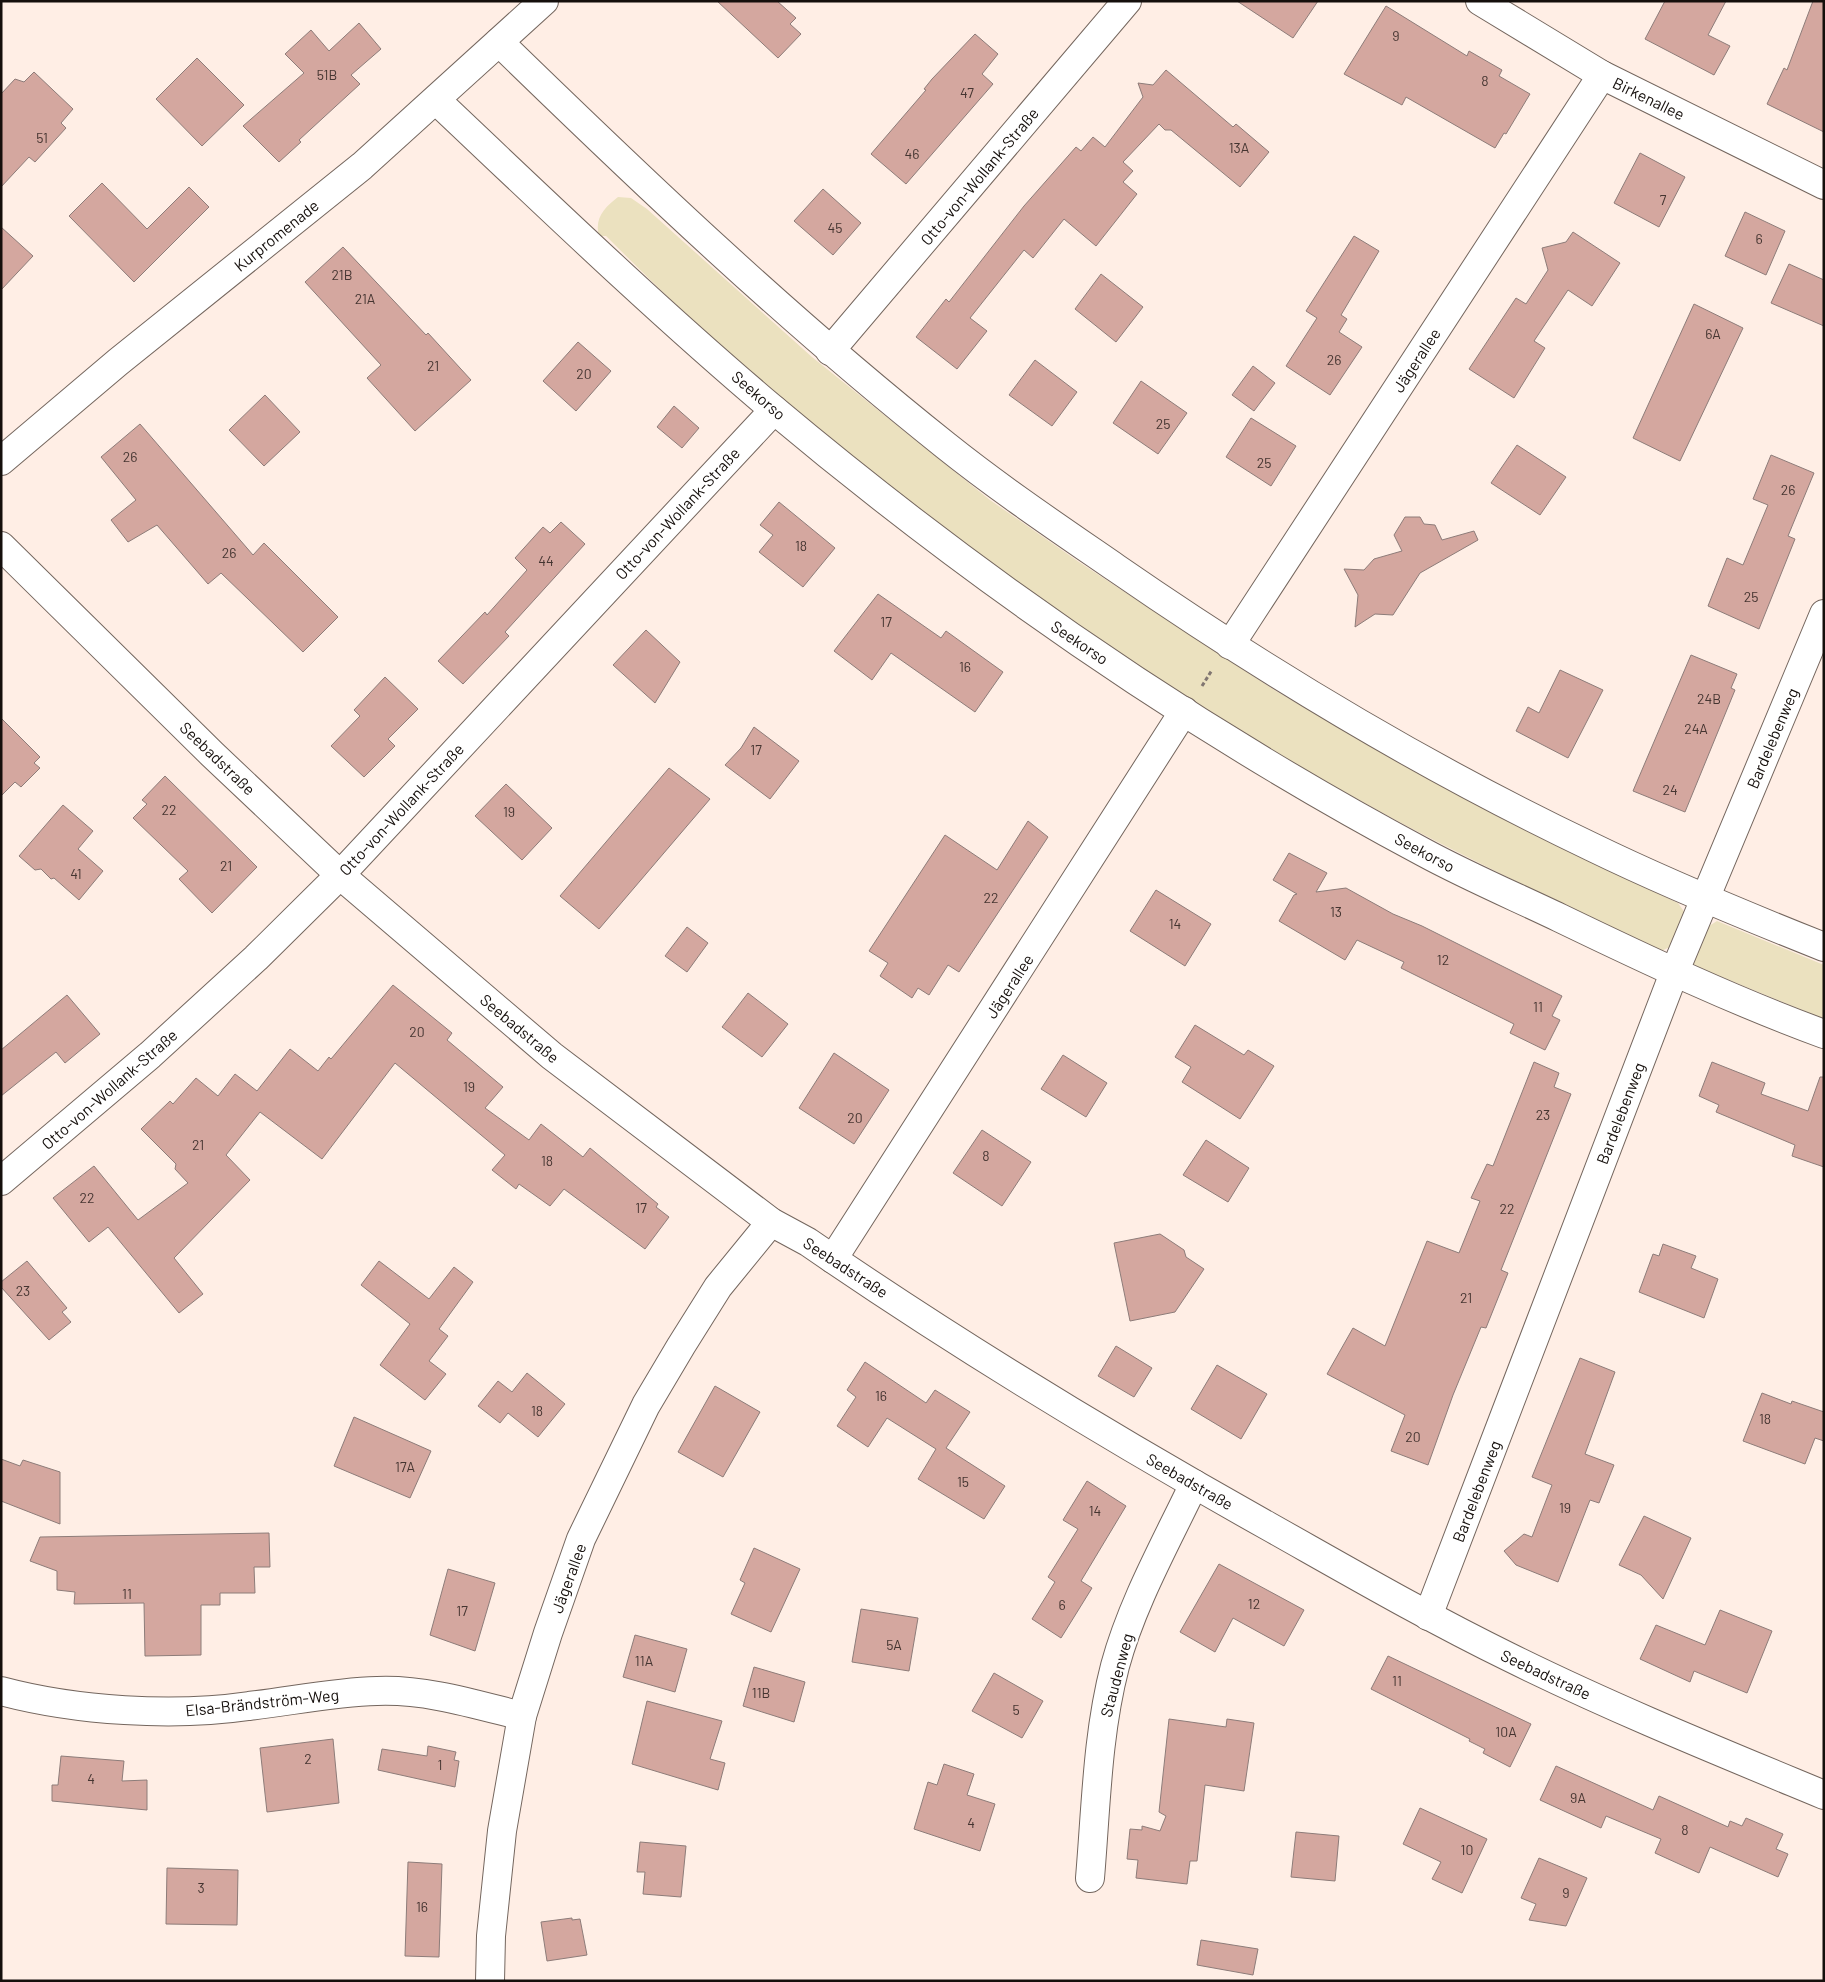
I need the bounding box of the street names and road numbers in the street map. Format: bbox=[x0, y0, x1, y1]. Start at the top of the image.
street label: Birkenallee bbox=[1610, 72, 1688, 124]
street label: Otto-von-Wollank-Straße bbox=[916, 103, 1042, 249]
street label: Kurpromenade bbox=[230, 195, 322, 275]
street label: Jägerallee bbox=[1388, 324, 1444, 396]
street label: Seekorso bbox=[728, 366, 790, 424]
street label: Otto-von-Wollank-Straße bbox=[611, 443, 743, 583]
street label: Seekorso bbox=[1048, 616, 1112, 668]
street label: Bardelebenweg bbox=[1742, 685, 1802, 791]
street label: Seebadstraße bbox=[177, 717, 259, 799]
street label: Otto-von-Wollank-Straße bbox=[335, 739, 467, 879]
street label: Seekorso bbox=[1392, 828, 1458, 876]
street label: Jägerallee bbox=[981, 950, 1037, 1022]
street label: Seebadstraße bbox=[477, 990, 563, 1066]
street label: Otto-von-Wollank-Straße bbox=[37, 1025, 181, 1153]
street label: Bardelebenweg bbox=[1592, 1060, 1648, 1166]
street label: Seebadstraße bbox=[800, 1233, 892, 1301]
street label: Bardelebenweg bbox=[1448, 1438, 1504, 1544]
street label: Seebadstraße bbox=[1143, 1449, 1237, 1513]
street label: Jägerallee bbox=[547, 1541, 589, 1615]
street label: Staudenweg bbox=[1096, 1631, 1136, 1719]
street label: Seebadstraße bbox=[1498, 1645, 1594, 1703]
street label: Elsa-Brändström-Weg bbox=[184, 1684, 340, 1720]

